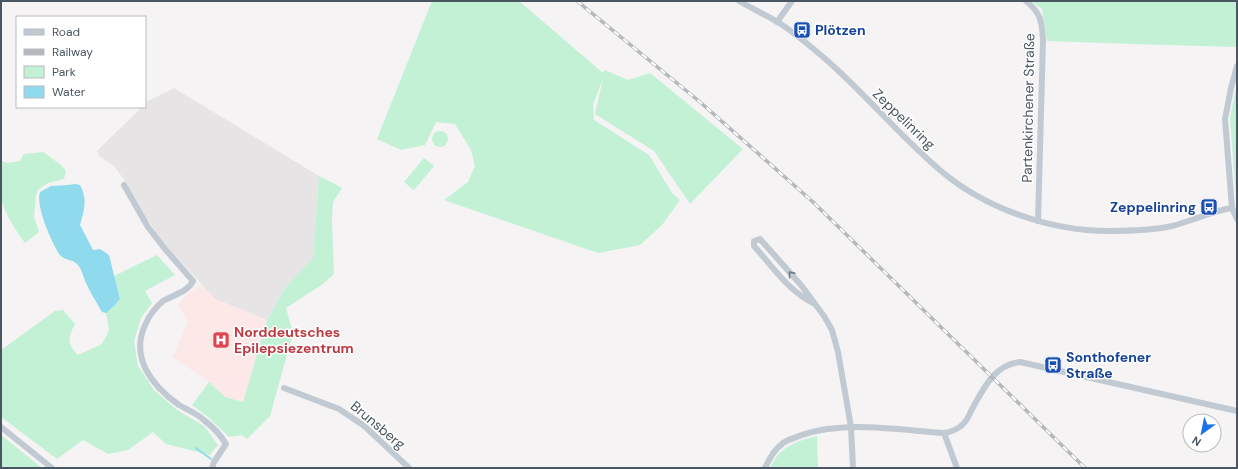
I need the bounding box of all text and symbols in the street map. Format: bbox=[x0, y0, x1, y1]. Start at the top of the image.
legend bbox=[16, 16, 146, 108]
bus stop icon: Plötzen bbox=[792, 20, 812, 40]
place label: Plötzen bbox=[815, 21, 866, 39]
text: Road bbox=[52, 24, 80, 40]
street label: Partenkirchener Straße bbox=[1018, 33, 1038, 183]
text: Railway bbox=[52, 44, 93, 60]
text: Park bbox=[52, 64, 76, 80]
text: Water bbox=[52, 84, 86, 100]
street label: Zeppelinring bbox=[869, 85, 939, 153]
bus stop icon: Zeppelinring bbox=[1199, 197, 1219, 217]
place label: Zeppelinring bbox=[1110, 198, 1196, 216]
one-way arrow bbox=[789, 271, 796, 278]
place label: Norddeutsches Epilepsiezentrum bbox=[234, 323, 354, 357]
hospital icon: Norddeutsches Epilepsiezentrum bbox=[211, 330, 231, 350]
place label: Sonthofener Straße bbox=[1066, 348, 1151, 382]
bus stop icon: Sonthofener Straße bbox=[1043, 355, 1063, 375]
street label: Brunsberg bbox=[347, 397, 409, 453]
north arrow bbox=[1182, 413, 1222, 453]
text: N bbox=[1189, 433, 1204, 449]

